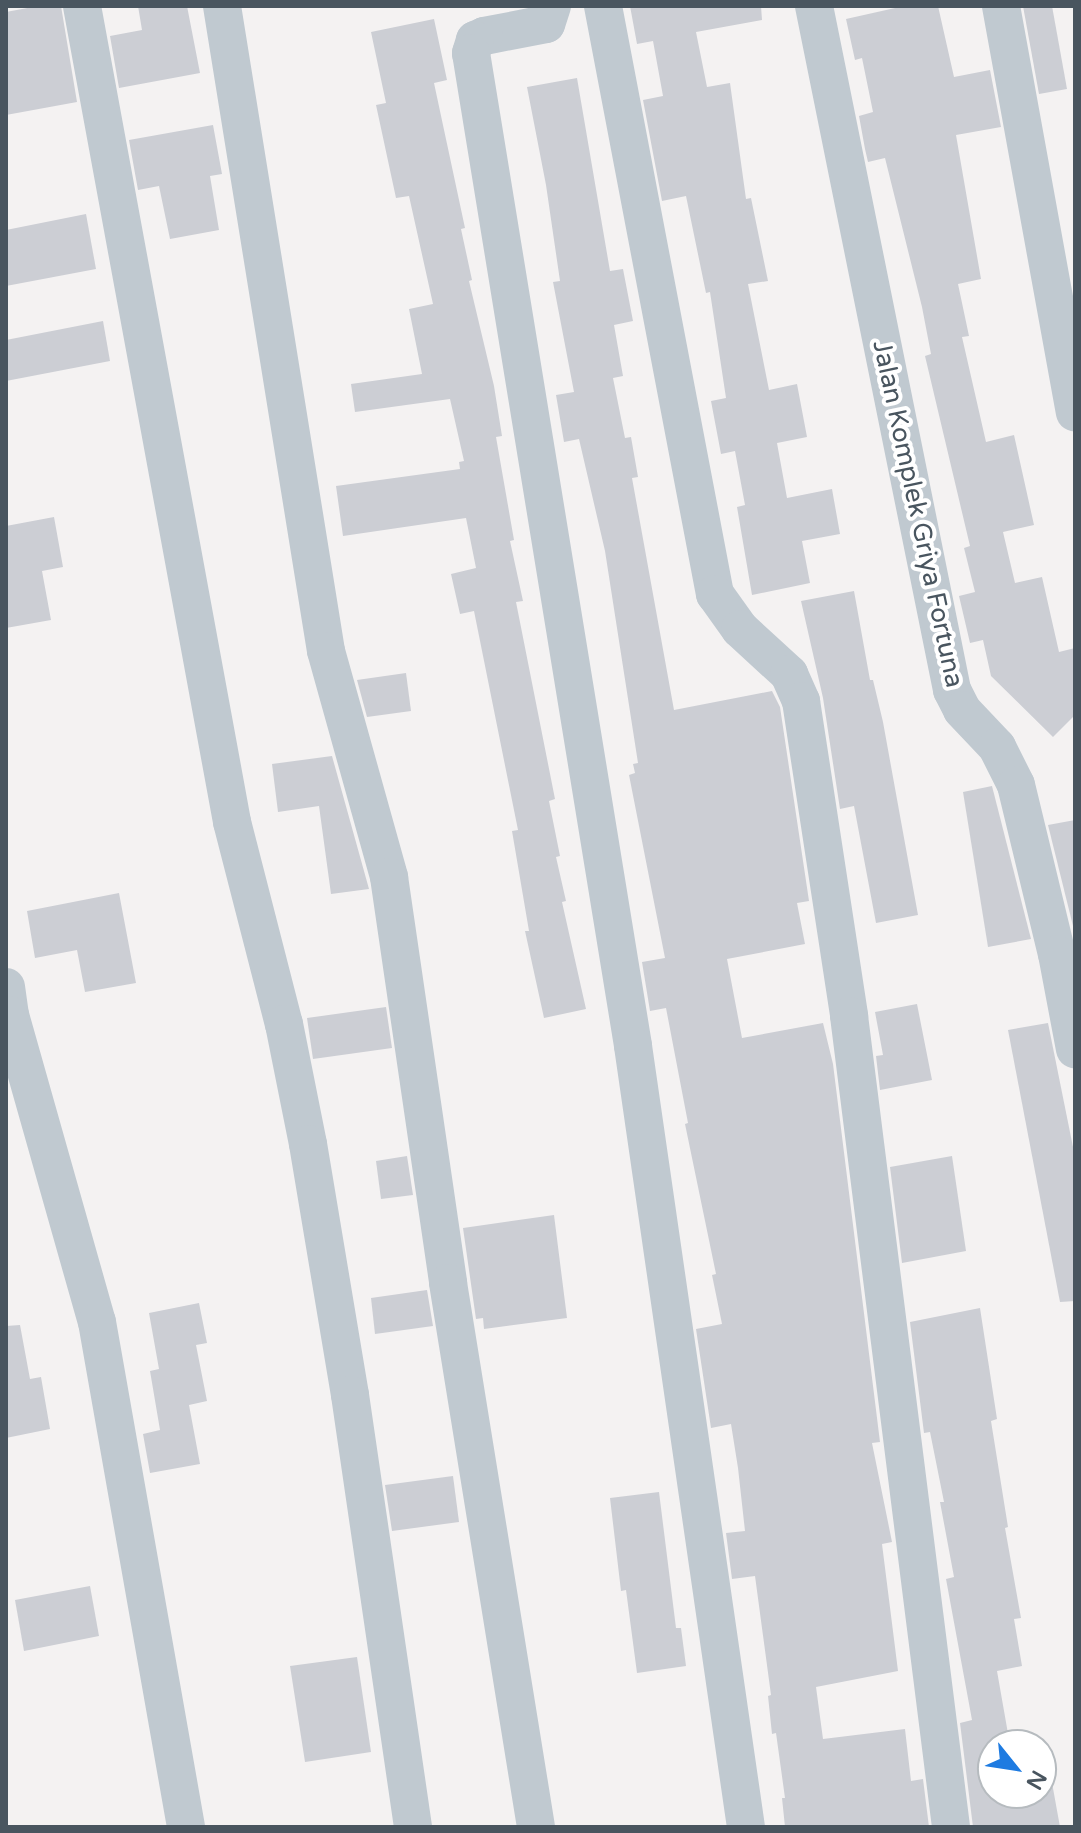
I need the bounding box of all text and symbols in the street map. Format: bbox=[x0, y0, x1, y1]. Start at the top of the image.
street label: Jalan Komplek Griya Fortuna bbox=[866, 338, 970, 690]
north arrow bbox=[977, 1729, 1057, 1809]
text: N bbox=[1020, 1766, 1052, 1794]

